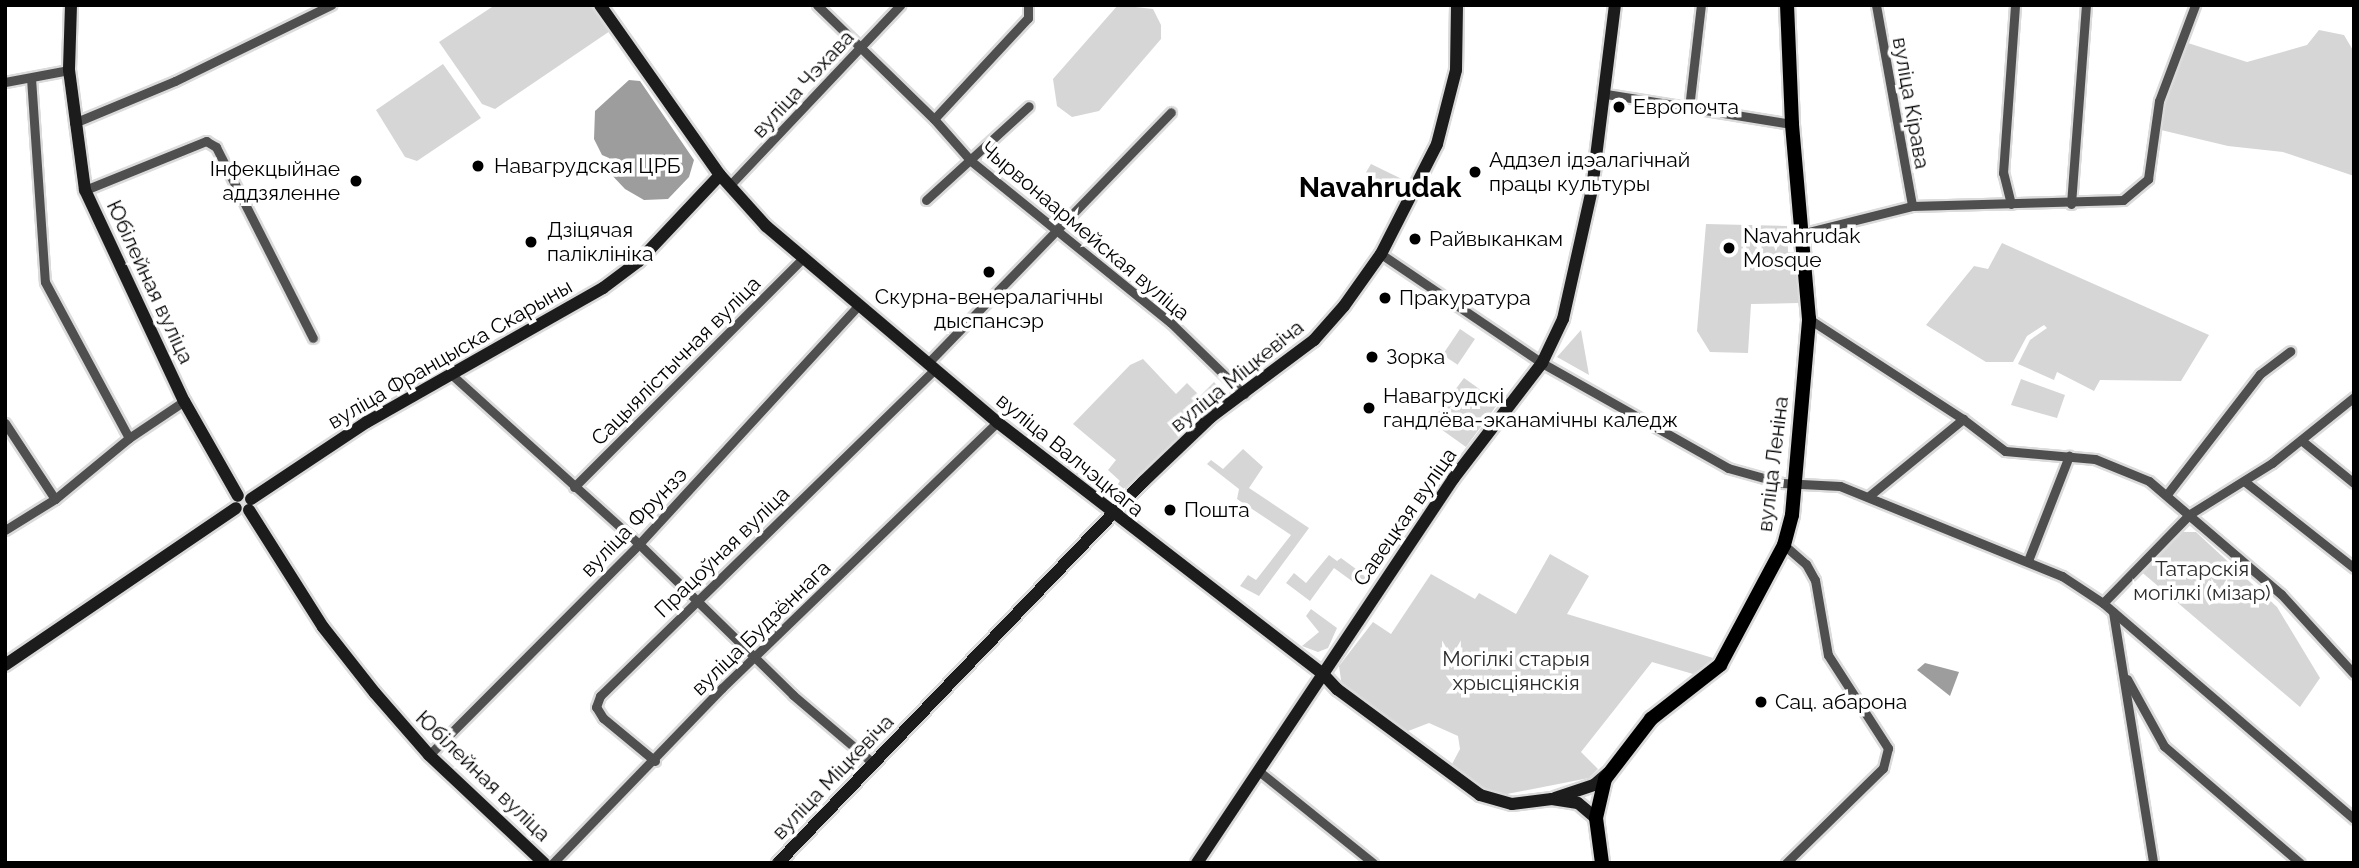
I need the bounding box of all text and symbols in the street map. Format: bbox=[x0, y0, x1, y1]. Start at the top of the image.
street label: вуліца Чэхава bbox=[747, 25, 859, 143]
street label: вуліца Кірава bbox=[1887, 35, 1935, 171]
place label: Европочта bbox=[1633, 94, 1739, 120]
marker: Европочта bbox=[1611, 99, 1627, 115]
street label: Чырвонаармейская вуліца bbox=[975, 136, 1195, 326]
place label: Аддзел ідэалагічнай працы культуры bbox=[1489, 147, 1690, 197]
place label: Навагрудская ЦРБ bbox=[494, 153, 680, 179]
place label: Інфекцыйнае аддзяленне bbox=[210, 156, 340, 206]
marker: Навагрудская ЦРБ bbox=[468, 156, 488, 176]
marker: Аддзел ідэалагічнай працы культуры bbox=[1467, 164, 1483, 180]
marker: Інфекцыйнае аддзяленне bbox=[346, 171, 366, 191]
district label: Navahrudak bbox=[1299, 171, 1461, 205]
street label: Юбілейная вуліца bbox=[101, 196, 199, 368]
place label: Дзіцячая паліклініка bbox=[547, 217, 653, 267]
place label: Navahrudak Mosque bbox=[1743, 223, 1860, 273]
place label: Райвыканкам bbox=[1429, 226, 1563, 252]
marker: Райвыканкам bbox=[1407, 231, 1423, 247]
marker: Дзіцячая паліклініка bbox=[521, 232, 541, 252]
marker: Navahrudak Mosque bbox=[1721, 240, 1737, 256]
marker: Скурна-венералагічны дыспансэр bbox=[979, 262, 999, 282]
street label: Сацыялістычная вуліца bbox=[586, 271, 766, 451]
street label: вуліца Францыска Скарыны bbox=[323, 274, 577, 434]
place label: Скурна-венералагічны дыспансэр bbox=[875, 284, 1103, 334]
place label: Пракуратура bbox=[1399, 285, 1531, 311]
marker: Пракуратура bbox=[1377, 290, 1393, 306]
street label: вуліца Міцкевіча bbox=[1165, 315, 1309, 437]
place label: Зорка bbox=[1386, 344, 1445, 370]
marker: Зорка bbox=[1364, 349, 1380, 365]
place label: Навагрудскі гандлёва-эканамічны каледж bbox=[1383, 383, 1678, 433]
street label: вуліца Валчэцкага bbox=[991, 388, 1149, 522]
street label: вуліца Леніна bbox=[1752, 395, 1794, 533]
marker: Навагрудскі гандлёва-эканамічны каледж bbox=[1361, 400, 1377, 416]
street label: Савецкая вуліца bbox=[1348, 443, 1462, 591]
street label: вуліца Фрунзэ bbox=[575, 462, 693, 582]
street label: Працоўная вуліца bbox=[649, 481, 795, 623]
place label: Пошта bbox=[1184, 497, 1250, 523]
marker: Пошта bbox=[1162, 502, 1178, 518]
street label: вуліца Будзённага bbox=[686, 555, 836, 701]
park label: Татарскія могілкі (мізар) bbox=[2133, 556, 2271, 606]
park label: Могілкі старыя хрысціянскія bbox=[1442, 646, 1590, 696]
place label: Сац. абарона bbox=[1775, 689, 1907, 715]
marker: Сац. абарона bbox=[1753, 694, 1769, 710]
street label: Юбілейная вуліца bbox=[410, 705, 556, 847]
street label: вуліца Міцкевіча bbox=[767, 709, 899, 845]

